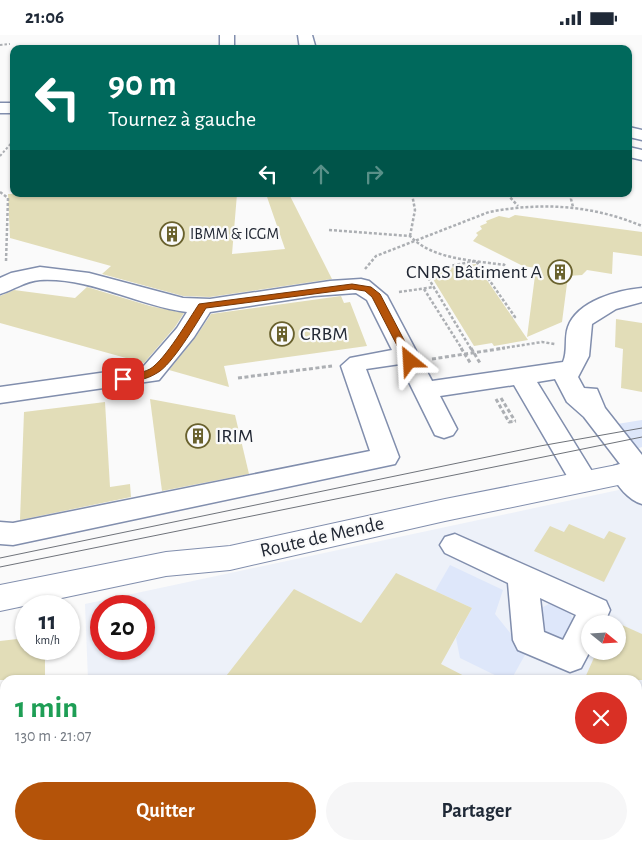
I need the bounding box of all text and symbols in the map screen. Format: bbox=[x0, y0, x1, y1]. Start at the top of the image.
text: 21:06 bbox=[25, 8, 64, 27]
icon: left bbox=[25, 65, 90, 130]
text: 90 m bbox=[108, 67, 177, 102]
text: Tournez à gauche bbox=[108, 108, 256, 130]
icon: left bbox=[254, 160, 282, 188]
icon: ahead bbox=[307, 160, 335, 188]
icon: right bbox=[360, 160, 388, 188]
building icon: IBMM & ICGM bbox=[159, 221, 185, 247]
place label: IBMM & ICGM bbox=[190, 226, 279, 242]
building icon: CNRS Bâtiment A bbox=[547, 259, 573, 285]
place label: CNRS Bâtiment A bbox=[406, 262, 542, 282]
building icon: CRBM bbox=[269, 321, 295, 347]
place label: CRBM bbox=[300, 324, 348, 344]
position arrow bbox=[383, 334, 435, 386]
pin bbox=[102, 358, 144, 400]
icon: arrive bbox=[109, 365, 137, 393]
building icon: IRIM bbox=[185, 423, 211, 449]
place label: IRIM bbox=[216, 426, 254, 446]
street label: Route de Mende bbox=[258, 513, 386, 561]
speed limit sign: 20 bbox=[90, 595, 155, 660]
text: 11 bbox=[38, 609, 57, 634]
north arrow bbox=[581, 615, 626, 660]
map controls bbox=[581, 615, 626, 660]
text: km/h bbox=[35, 634, 60, 646]
button: close bbox=[575, 692, 627, 744]
text: 1 min bbox=[15, 693, 78, 723]
text: 130 m · 21:07 bbox=[15, 728, 92, 744]
button: Quitter bbox=[15, 782, 316, 840]
button: Partager bbox=[326, 782, 627, 840]

